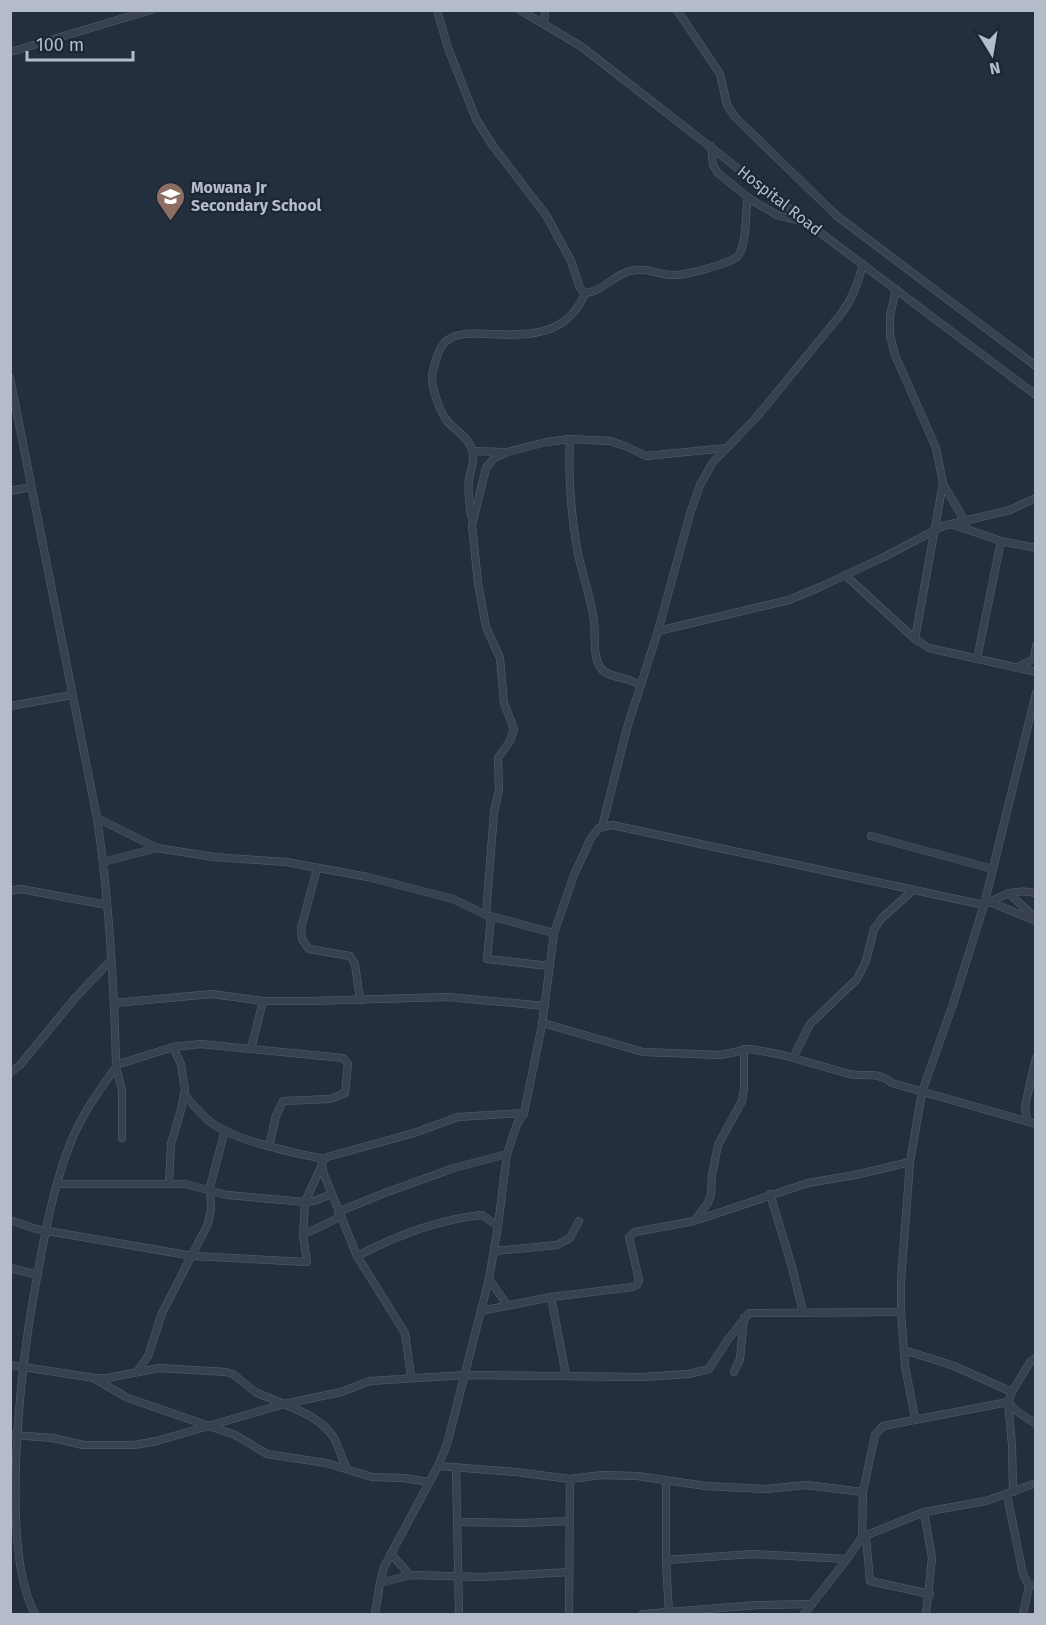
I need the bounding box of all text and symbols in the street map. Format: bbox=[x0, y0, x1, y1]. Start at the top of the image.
scale bar bbox=[27, 24, 134, 62]
north arrow bbox=[962, 24, 1022, 84]
text: 100 m bbox=[36, 34, 84, 56]
text: N bbox=[988, 58, 1002, 79]
street label: Hospital Road bbox=[734, 162, 826, 239]
place label: Mowana Jr Secondary School bbox=[191, 178, 322, 215]
school or university icon: Mowana Jr Secondary School bbox=[154, 180, 186, 222]

